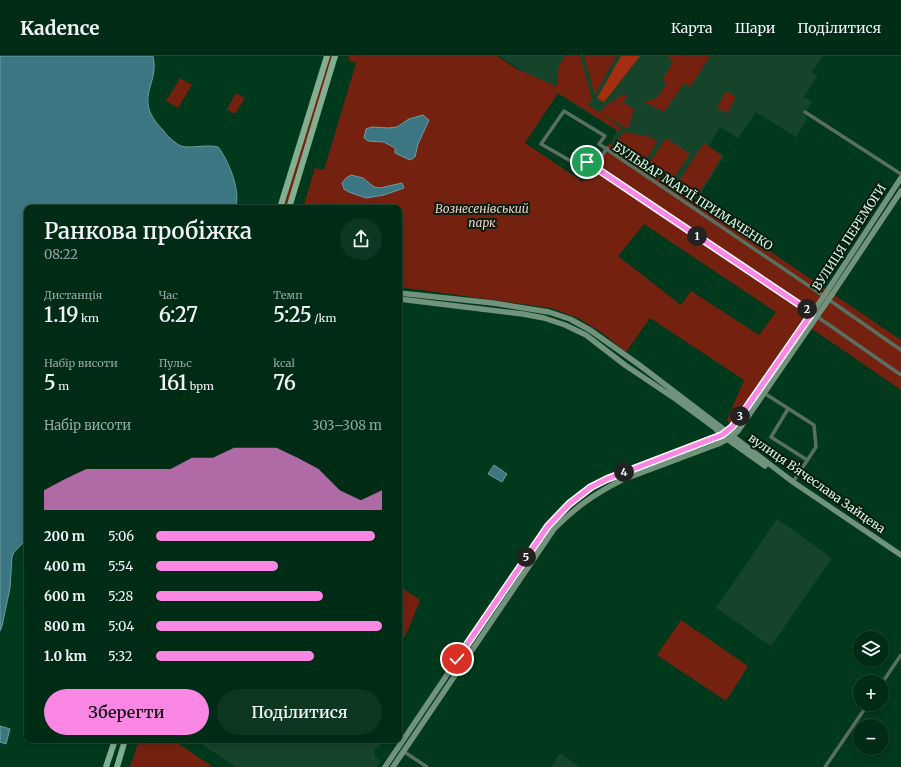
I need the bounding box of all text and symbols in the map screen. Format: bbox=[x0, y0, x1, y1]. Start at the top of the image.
text: Kadence bbox=[20, 16, 100, 40]
text: Карта bbox=[671, 19, 713, 37]
text: Шари bbox=[735, 19, 776, 37]
text: Поділитися bbox=[798, 19, 881, 37]
street label: БУЛЬВАР МАРІЇ ПРИМАЧЕНКО bbox=[610, 139, 776, 254]
pin bbox=[570, 145, 604, 179]
icon: arrive bbox=[576, 151, 598, 173]
street label: ВУЛИЦЯ ПЕРЕМОГИ bbox=[809, 181, 889, 293]
park label: Вознесенівський парк bbox=[435, 201, 529, 230]
text: Ранкова пробіжка bbox=[44, 217, 252, 245]
button: share bbox=[340, 218, 382, 260]
pin: 1 bbox=[687, 226, 707, 246]
text: 1 bbox=[694, 229, 700, 243]
text: 08:22 bbox=[44, 246, 78, 263]
text: Дистанція bbox=[44, 288, 102, 302]
text: Час bbox=[159, 288, 178, 302]
text: Темп bbox=[273, 288, 303, 302]
pin: 2 bbox=[797, 299, 817, 319]
text: 1.19 bbox=[44, 302, 78, 327]
text: 6:27 bbox=[159, 302, 198, 327]
text: 5:25 bbox=[273, 302, 312, 327]
text: 2 bbox=[804, 302, 810, 316]
text: km bbox=[78, 311, 99, 325]
text: /km bbox=[312, 311, 336, 325]
text: Набір висоти bbox=[44, 356, 118, 370]
text: Пульс bbox=[159, 356, 192, 370]
text: kcal bbox=[273, 356, 295, 370]
text: 5 bbox=[44, 370, 56, 395]
text: 161 bbox=[159, 370, 187, 395]
text: 76 bbox=[273, 370, 296, 395]
text: m bbox=[56, 379, 69, 393]
text: bpm bbox=[187, 379, 214, 393]
pin: 3 bbox=[730, 406, 750, 426]
text: 3 bbox=[737, 409, 743, 423]
text: Набір висоти bbox=[44, 417, 131, 434]
text: 303–308 m bbox=[312, 417, 382, 434]
street label: вулиця Вʼячеслава Зайцева bbox=[746, 430, 889, 536]
pin: 4 bbox=[614, 462, 634, 482]
text: 4 bbox=[621, 465, 628, 479]
text: 200 m bbox=[44, 528, 85, 545]
text: 5:06 bbox=[108, 528, 134, 545]
pin: 5 bbox=[516, 547, 536, 567]
text: 5 bbox=[523, 550, 529, 564]
text: 400 m bbox=[44, 558, 86, 575]
text: 5:54 bbox=[108, 558, 133, 575]
text: 600 m bbox=[44, 588, 85, 605]
text: 5:28 bbox=[108, 588, 133, 605]
text: 800 m bbox=[44, 618, 85, 635]
text: 5:04 bbox=[108, 618, 134, 635]
map controls bbox=[853, 631, 889, 755]
button: layers bbox=[853, 631, 889, 667]
pin bbox=[440, 642, 474, 676]
text: 1.0 km bbox=[44, 648, 87, 665]
text: 5:32 bbox=[108, 648, 132, 665]
icon: check bbox=[446, 648, 468, 670]
button: + bbox=[853, 675, 889, 711]
button: Зберегти bbox=[44, 689, 209, 735]
button: Поділитися bbox=[217, 689, 382, 735]
button: − bbox=[853, 719, 889, 755]

